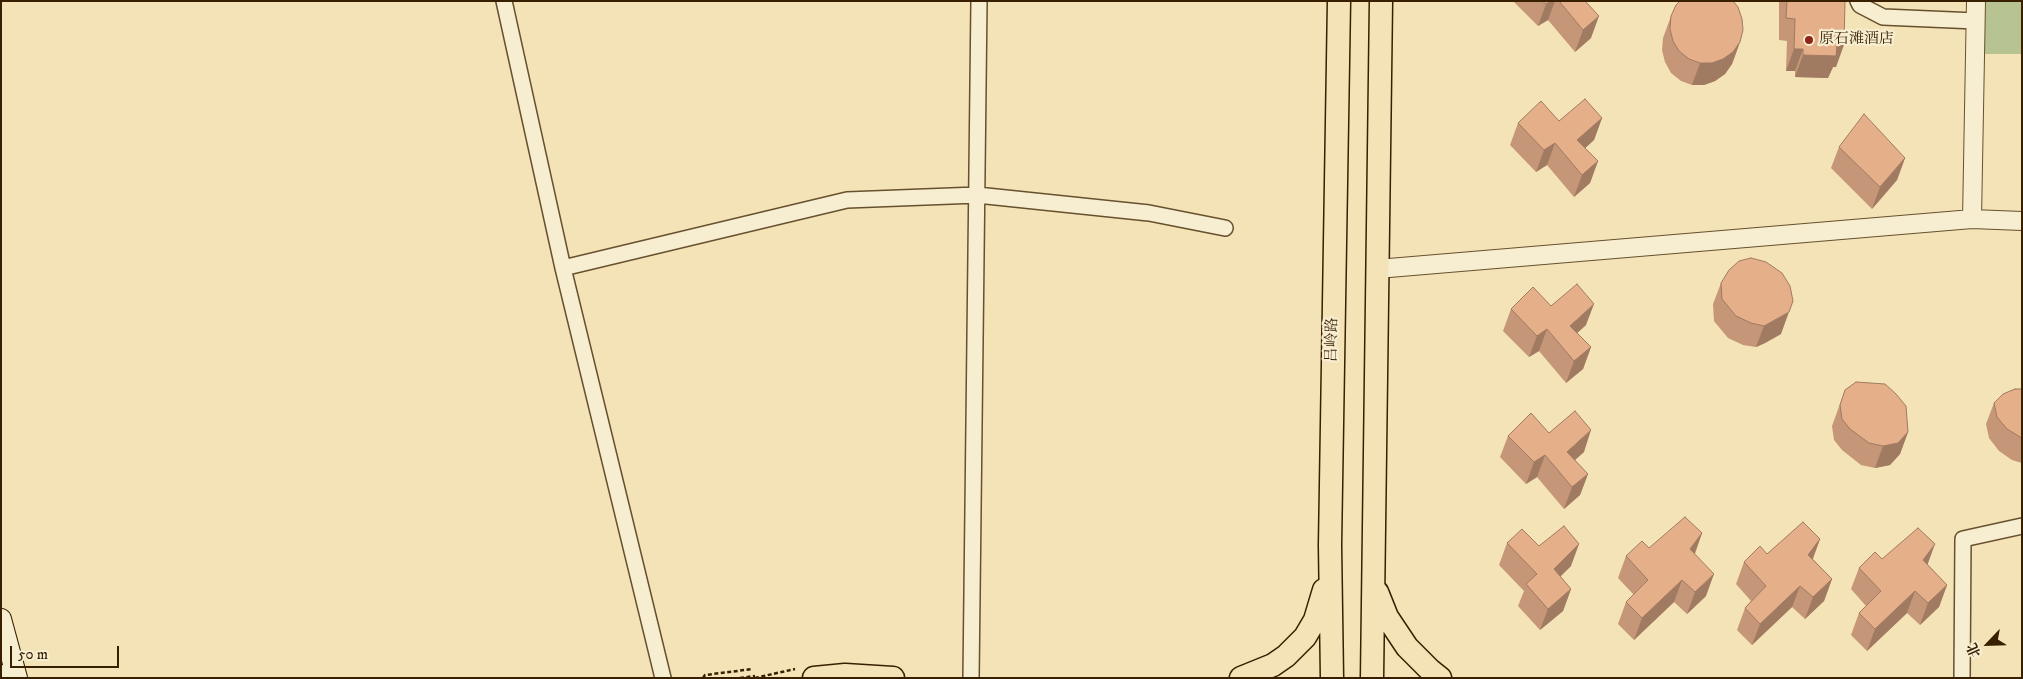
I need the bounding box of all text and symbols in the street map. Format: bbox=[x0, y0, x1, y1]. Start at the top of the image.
place label: 原石滩酒店 bbox=[1819, 31, 1894, 49]
marker: 原石滩酒店 bbox=[1803, 34, 1815, 46]
street label: 吕岭路 bbox=[1324, 317, 1342, 363]
north arrow bbox=[1963, 619, 2013, 669]
scale bar bbox=[12, 636, 121, 668]
text: 北 bbox=[1963, 640, 1985, 660]
text: 50 m bbox=[18, 645, 48, 664]

